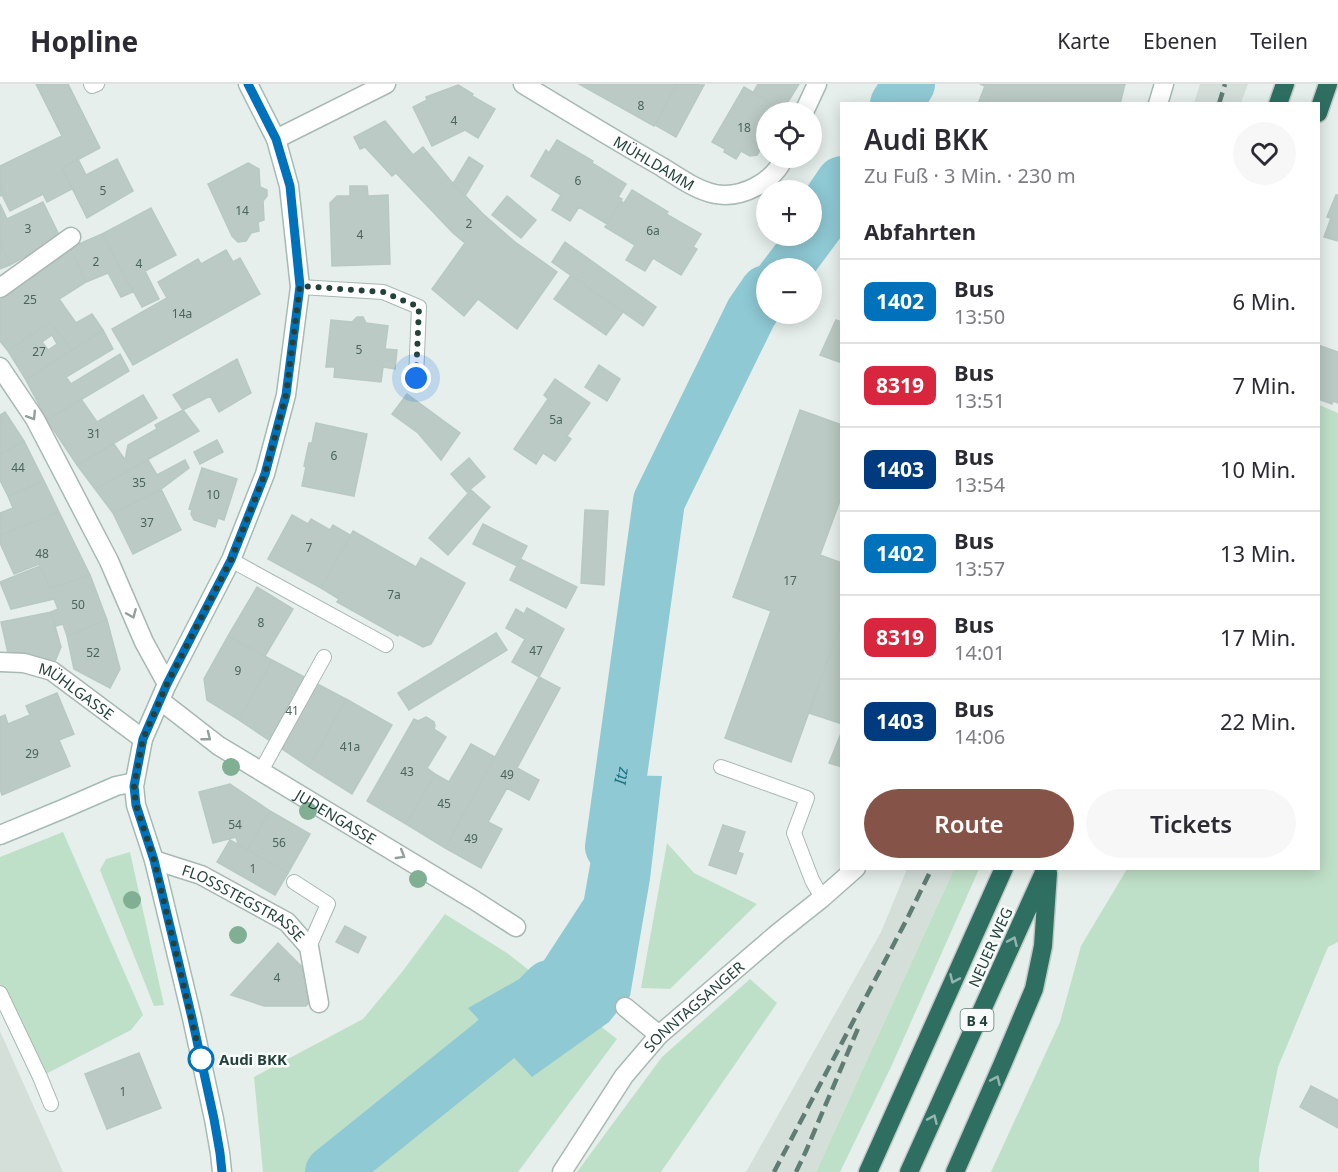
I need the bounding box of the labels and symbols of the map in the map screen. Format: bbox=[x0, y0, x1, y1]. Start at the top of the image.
house number: 8 bbox=[638, 97, 645, 114]
house number: 4 bbox=[451, 112, 458, 129]
house number: 18 bbox=[737, 119, 751, 136]
street label: MÜHLDAMM bbox=[610, 131, 698, 195]
house number: 6 bbox=[575, 172, 582, 189]
house number: 5 bbox=[100, 182, 107, 199]
house number: 14 bbox=[235, 202, 249, 219]
house number: 2 bbox=[466, 215, 473, 232]
house number: 3 bbox=[25, 220, 32, 237]
house number: 6a bbox=[646, 222, 660, 239]
house number: 4 bbox=[357, 226, 364, 243]
house number: 2 bbox=[93, 253, 100, 270]
house number: 4 bbox=[136, 255, 143, 272]
house number: 25 bbox=[23, 291, 37, 308]
house number: 14a bbox=[172, 305, 192, 322]
house number: 5 bbox=[356, 341, 363, 358]
house number: 27 bbox=[32, 343, 46, 360]
your location bbox=[401, 363, 431, 393]
one-way arrow bbox=[24, 410, 36, 420]
house number: 5a bbox=[549, 411, 563, 428]
house number: 31 bbox=[87, 425, 101, 442]
house number: 6 bbox=[331, 447, 338, 464]
house number: 44 bbox=[11, 459, 25, 476]
house number: 35 bbox=[132, 474, 146, 491]
house number: 10 bbox=[206, 486, 220, 503]
house number: 37 bbox=[140, 514, 154, 531]
house number: 7 bbox=[306, 539, 313, 556]
house number: 48 bbox=[35, 545, 49, 562]
house number: 17 bbox=[783, 572, 797, 589]
house number: 7a bbox=[387, 586, 401, 603]
house number: 50 bbox=[71, 596, 85, 613]
one-way arrow bbox=[125, 608, 137, 619]
house number: 8 bbox=[258, 614, 265, 631]
house number: 47 bbox=[529, 642, 543, 659]
house number: 52 bbox=[86, 644, 100, 661]
street label: MÜHLGASSE bbox=[36, 658, 118, 724]
house number: 9 bbox=[235, 662, 242, 679]
house number: 41 bbox=[285, 702, 299, 719]
one-way arrow bbox=[200, 729, 211, 740]
house number: 41a bbox=[340, 738, 360, 755]
house number: 29 bbox=[25, 745, 39, 762]
house number: 43 bbox=[400, 763, 414, 780]
water label: Itz bbox=[609, 765, 633, 787]
house number: 49 bbox=[500, 766, 514, 783]
street label: JUDENGASSE bbox=[290, 783, 380, 849]
house number: 45 bbox=[437, 795, 451, 812]
house number: 54 bbox=[228, 816, 242, 833]
house number: 49 bbox=[464, 830, 478, 847]
house number: 56 bbox=[272, 834, 286, 851]
one-way arrow bbox=[394, 848, 405, 859]
street label: FLOSSSTEGSTRASSE bbox=[180, 860, 309, 946]
house number: 1 bbox=[250, 860, 256, 877]
street label: NEUER WEG bbox=[963, 904, 1017, 990]
one-way arrow bbox=[1006, 936, 1018, 947]
street label: SONNTAGSANGER bbox=[639, 956, 749, 1056]
house number: 4 bbox=[274, 969, 281, 986]
one-way arrow bbox=[950, 973, 962, 984]
road number: B 4 bbox=[960, 1009, 994, 1031]
marker: Audi BKK bbox=[188, 1046, 214, 1072]
place label: Audi BKK bbox=[219, 1049, 287, 1069]
one-way arrow bbox=[988, 1075, 1000, 1086]
house number: 1 bbox=[120, 1083, 126, 1100]
one-way arrow bbox=[926, 1114, 938, 1125]

